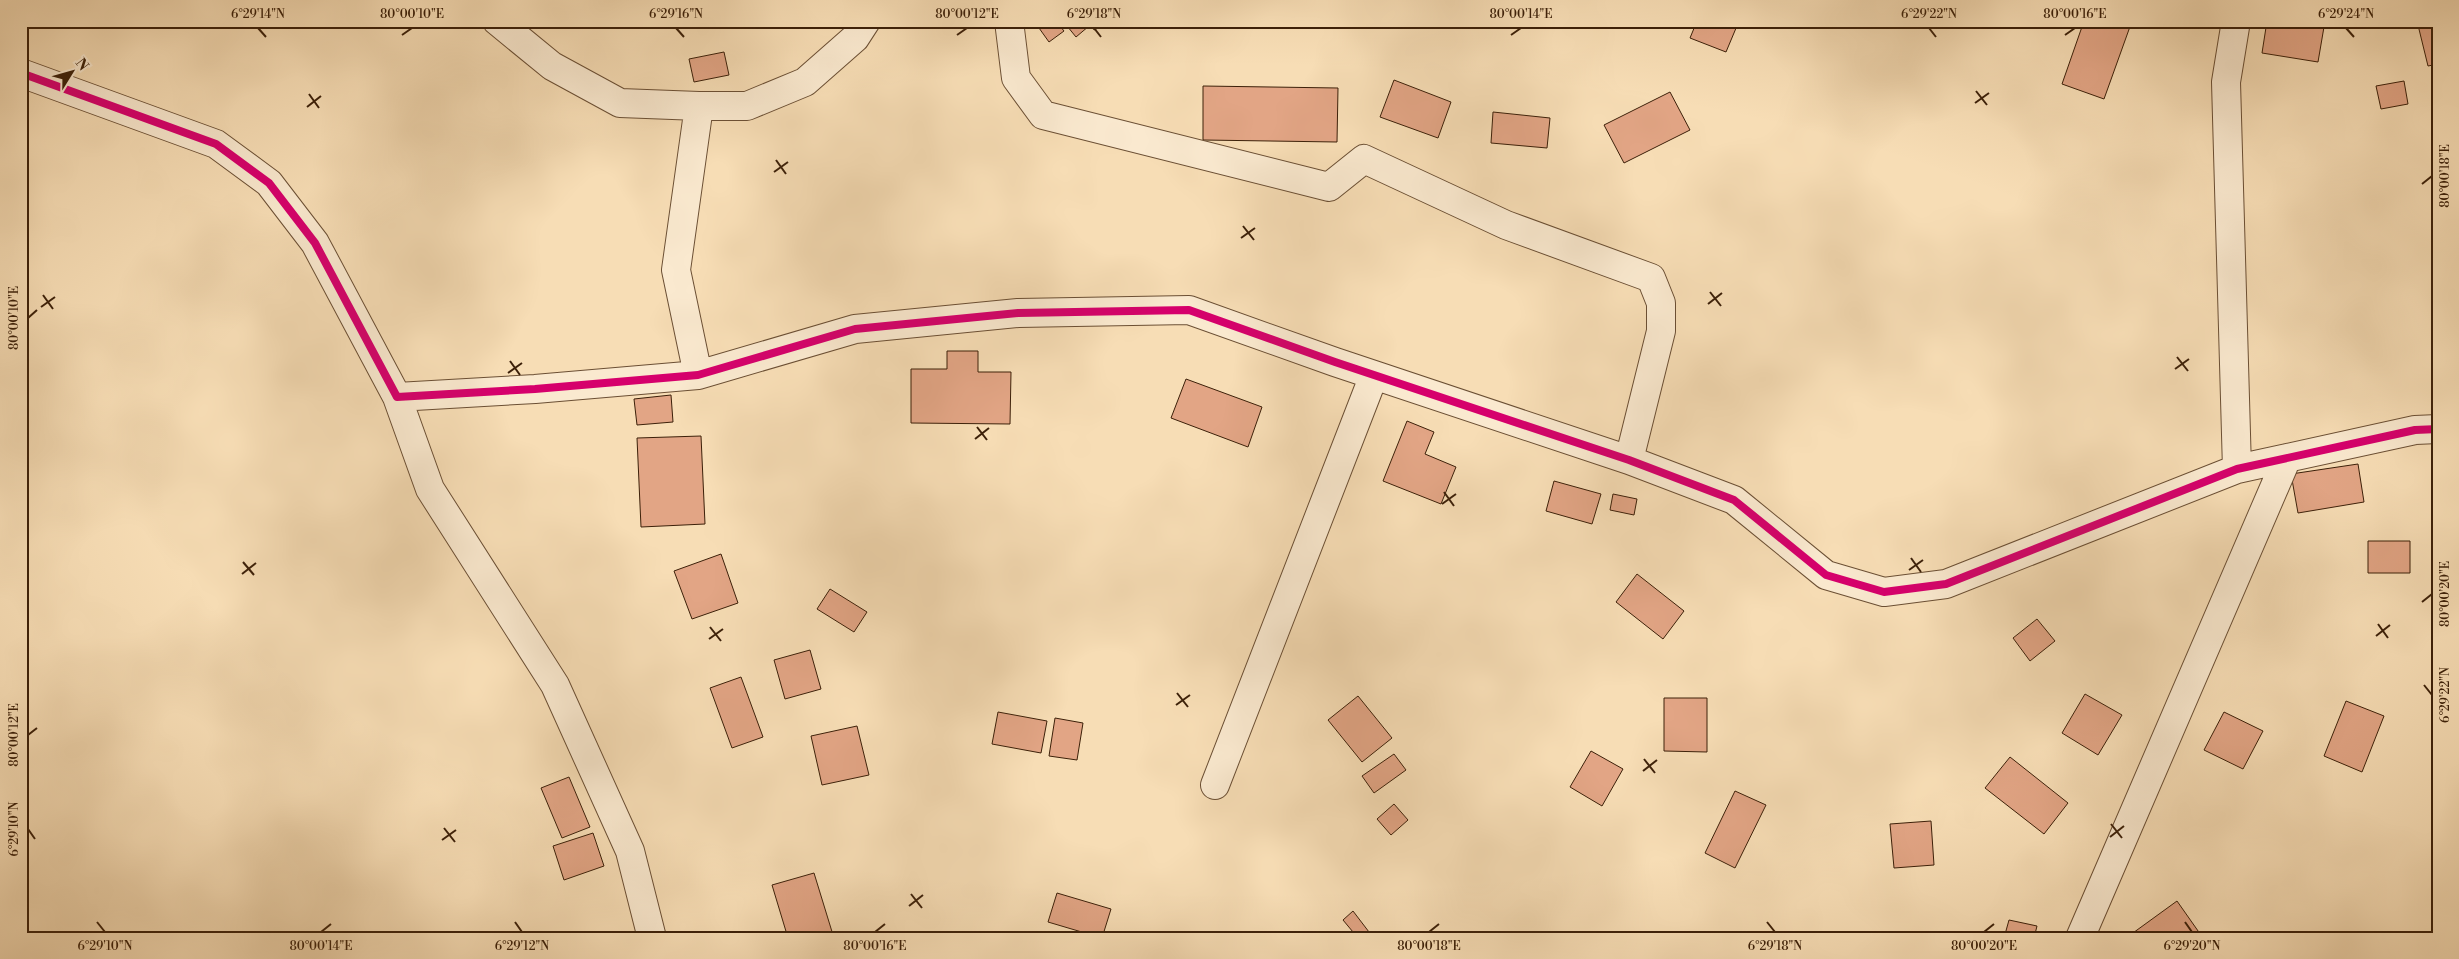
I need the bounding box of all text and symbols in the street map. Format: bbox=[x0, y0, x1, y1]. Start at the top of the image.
text: 6°29'14"N bbox=[231, 7, 285, 22]
text: 80°00'10"E bbox=[380, 7, 444, 22]
text: 6°29'16"N bbox=[649, 7, 703, 22]
text: 80°00'12"E bbox=[935, 7, 999, 22]
text: 6°29'18"N bbox=[1067, 7, 1121, 22]
text: 80°00'14"E bbox=[1489, 7, 1553, 22]
text: 6°29'22"N bbox=[1901, 7, 1957, 22]
text: 80°00'16"E bbox=[2043, 7, 2107, 22]
text: 6°29'24"N bbox=[2318, 7, 2374, 22]
north arrow bbox=[48, 48, 98, 98]
text: N bbox=[71, 55, 92, 75]
text: 80°00'18"E bbox=[2438, 144, 2453, 208]
text: 80°00'10"E bbox=[7, 286, 22, 350]
text: 80°00'20"E bbox=[2438, 561, 2453, 627]
text: 6°29'22"N bbox=[2438, 667, 2453, 723]
text: 80°00'12"E bbox=[7, 703, 22, 767]
text: 6°29'10"N bbox=[7, 802, 22, 856]
text: 6°29'10"N bbox=[78, 939, 132, 954]
text: 80°00'14"E bbox=[289, 939, 353, 954]
text: 6°29'12"N bbox=[495, 939, 549, 954]
text: 80°00'16"E bbox=[843, 939, 907, 954]
text: 80°00'18"E bbox=[1397, 939, 1461, 954]
text: 6°29'18"N bbox=[1748, 939, 1802, 954]
text: 80°00'20"E bbox=[1951, 939, 2017, 954]
text: 6°29'20"N bbox=[2164, 939, 2221, 954]

